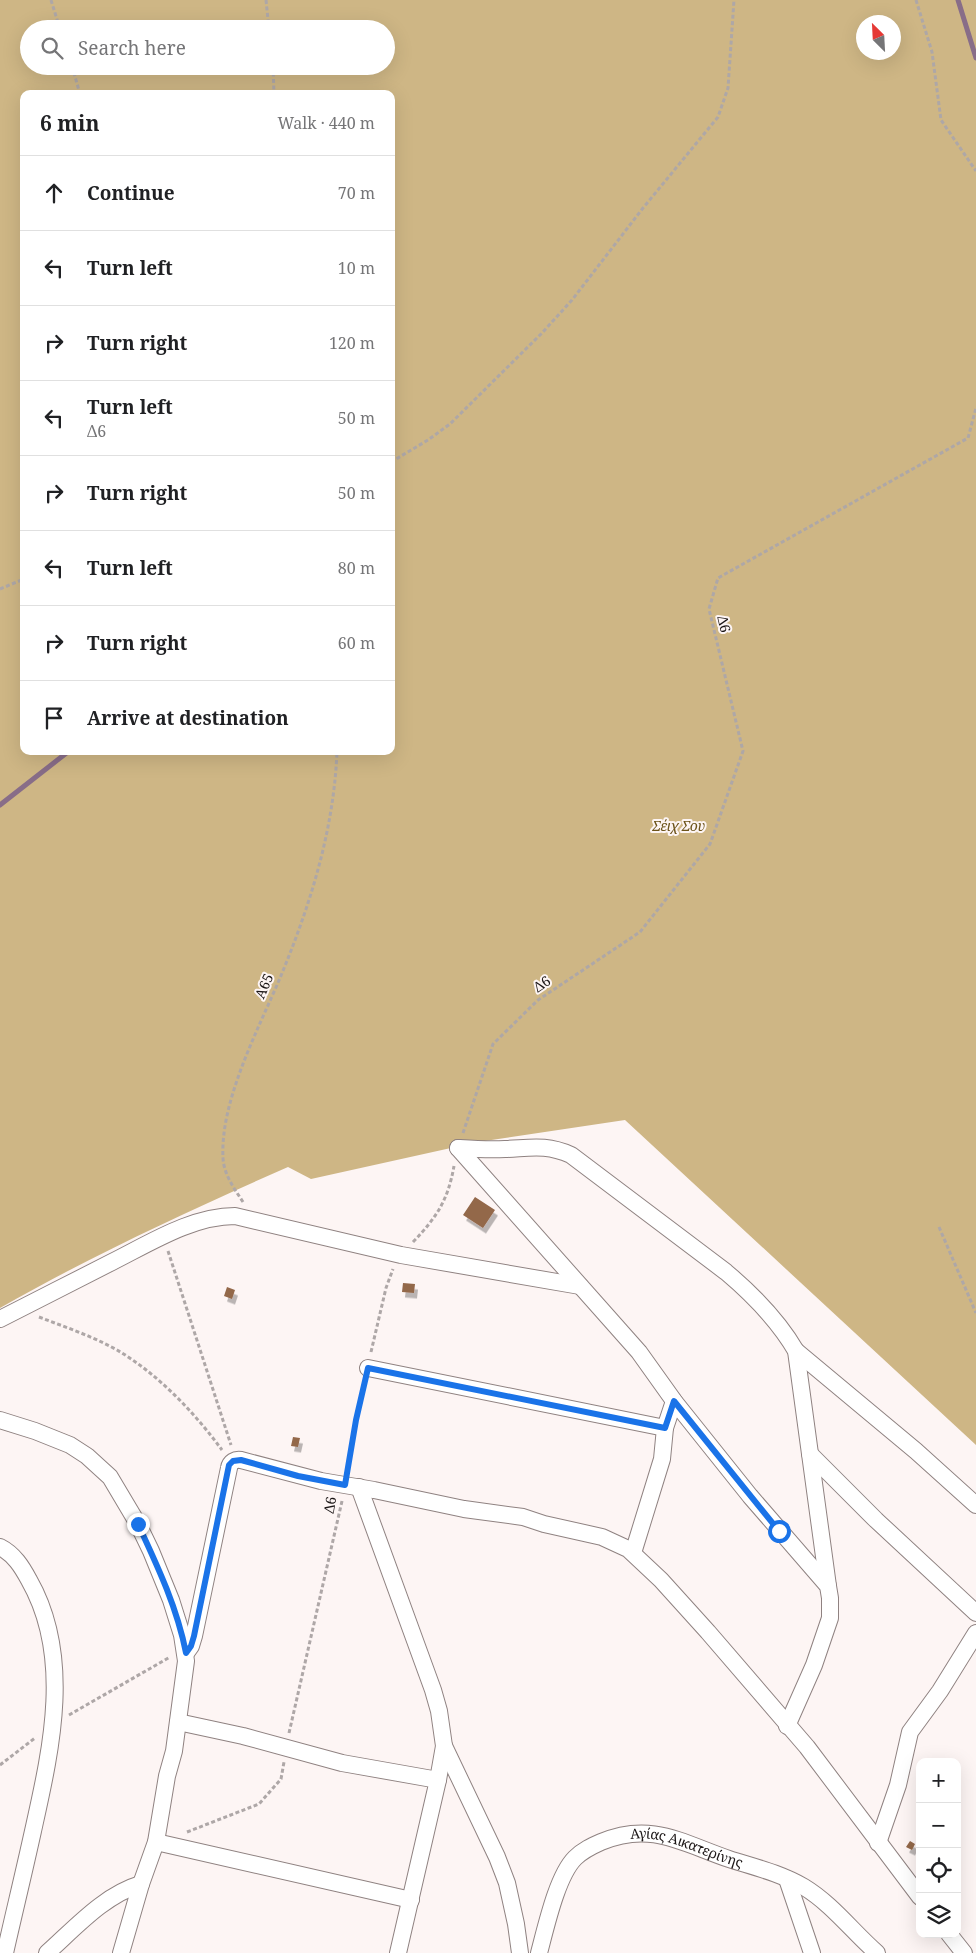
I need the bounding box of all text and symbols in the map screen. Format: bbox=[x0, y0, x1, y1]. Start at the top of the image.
north arrow bbox=[856, 15, 901, 60]
search box bbox=[20, 20, 395, 75]
icon: search bbox=[38, 34, 66, 62]
text: Search here bbox=[78, 35, 186, 61]
text: 6 min bbox=[40, 109, 99, 137]
text: Walk · 440 m bbox=[278, 112, 375, 134]
icon: ahead bbox=[40, 179, 68, 207]
text: Continue bbox=[87, 180, 175, 206]
text: 70 m bbox=[338, 182, 375, 204]
icon: left bbox=[40, 254, 68, 282]
text: Turn left bbox=[87, 255, 173, 281]
text: 10 m bbox=[338, 257, 375, 279]
icon: right bbox=[40, 329, 68, 357]
text: Turn right bbox=[87, 330, 187, 356]
text: 120 m bbox=[329, 332, 375, 354]
text: Turn left bbox=[87, 394, 173, 420]
icon: left bbox=[40, 404, 68, 432]
text: 50 m bbox=[338, 407, 375, 429]
text: Δ6 bbox=[87, 420, 106, 442]
icon: right bbox=[40, 479, 68, 507]
text: Turn right bbox=[87, 480, 187, 506]
text: 50 m bbox=[338, 482, 375, 504]
icon: left bbox=[40, 554, 68, 582]
text: Turn left bbox=[87, 555, 173, 581]
text: 80 m bbox=[338, 557, 375, 579]
street label: Δ6 bbox=[713, 614, 736, 634]
icon: right bbox=[40, 629, 68, 657]
text: Turn right bbox=[87, 630, 187, 656]
text: 60 m bbox=[338, 632, 375, 654]
icon: arrive bbox=[40, 704, 68, 732]
text: Arrive at destination bbox=[87, 705, 289, 731]
park label: Σέιχ Σου bbox=[652, 816, 706, 835]
street label: Α65 bbox=[250, 970, 277, 1001]
street label: Δ6 bbox=[529, 971, 554, 996]
street label: Δ6 bbox=[319, 1495, 340, 1515]
route end bbox=[127, 1513, 150, 1536]
route start bbox=[768, 1520, 791, 1543]
map controls bbox=[916, 1758, 961, 1938]
button: + bbox=[916, 1758, 961, 1803]
button: − bbox=[916, 1803, 961, 1848]
street label: Αγίας Αικατερίνης bbox=[630, 1823, 746, 1872]
button: locate bbox=[916, 1848, 961, 1893]
button: layers bbox=[916, 1893, 961, 1938]

